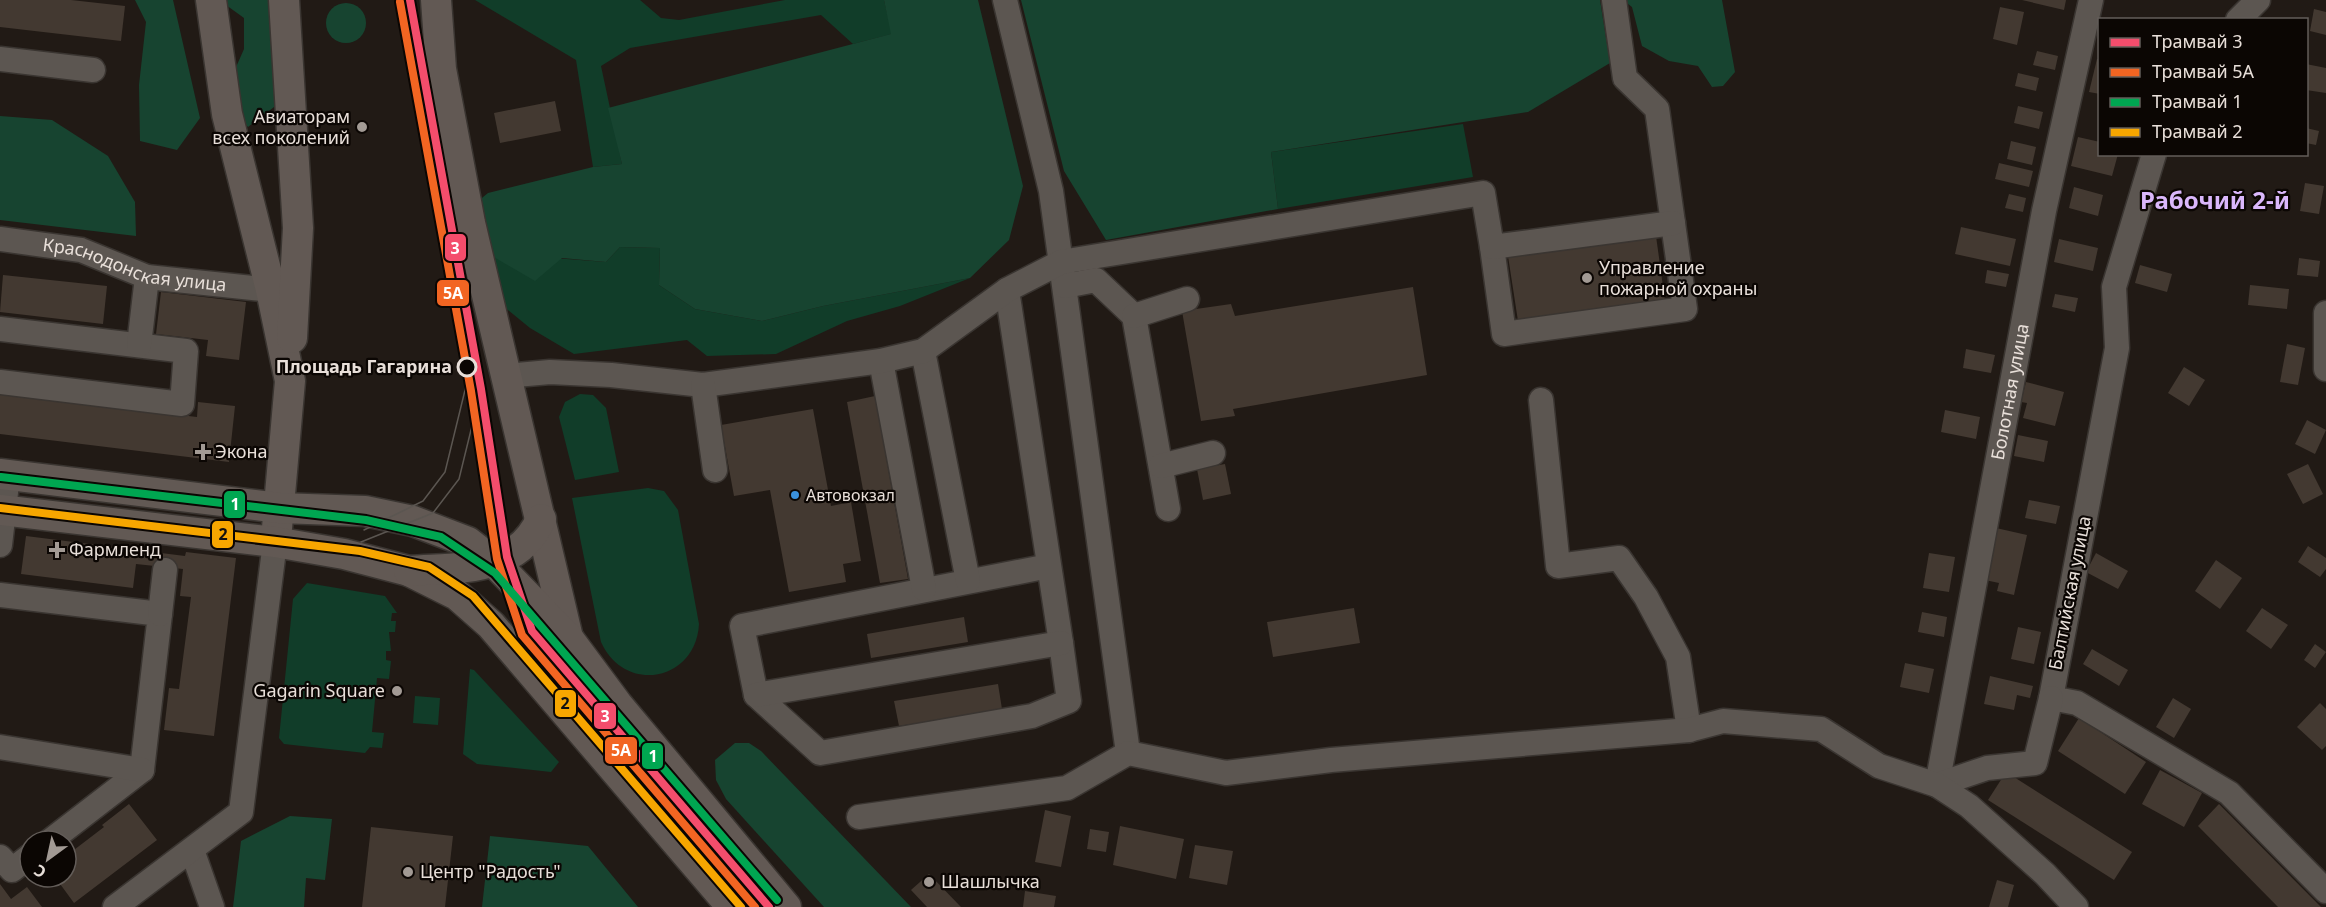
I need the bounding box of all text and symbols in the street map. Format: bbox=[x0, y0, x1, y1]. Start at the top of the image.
legend bbox=[2098, 18, 2308, 156]
text: Трамвай 3 bbox=[2152, 29, 2243, 53]
text: Трамвай 5А bbox=[2152, 59, 2255, 83]
text: Трамвай 1 bbox=[2152, 89, 2243, 113]
place label: Авиаторам всех поколений bbox=[212, 104, 350, 149]
text: Трамвай 2 bbox=[2152, 119, 2243, 143]
marker: Авиаторам всех поколений bbox=[355, 120, 369, 134]
district label: Рабочий 2‑й bbox=[2140, 183, 2290, 216]
street label: Краснодонская улица bbox=[41, 232, 228, 296]
line badge: 3 bbox=[444, 233, 467, 262]
text: 3 bbox=[450, 237, 460, 259]
place label: Управление пожарной охраны bbox=[1599, 255, 1757, 300]
marker: Управление пожарной охраны bbox=[1580, 271, 1594, 285]
line badge: 5А bbox=[436, 279, 470, 307]
text: 5А bbox=[443, 282, 464, 304]
street label: Болотная улица bbox=[1985, 321, 2034, 462]
place label: Площадь Гагарина bbox=[276, 354, 452, 378]
marker: Площадь Гагарина bbox=[457, 357, 477, 377]
place label: Экона bbox=[215, 439, 268, 463]
marker: Экона bbox=[196, 445, 210, 459]
place label: Автовокзал bbox=[806, 484, 895, 506]
marker: Автовокзал bbox=[789, 489, 801, 501]
line badge: 1 bbox=[223, 490, 246, 519]
text: 1 bbox=[230, 493, 240, 515]
street label: Балтийская улица bbox=[2042, 514, 2096, 672]
line badge: 2 bbox=[211, 520, 234, 549]
text: 2 bbox=[218, 523, 228, 545]
place label: Фармленд bbox=[69, 537, 161, 561]
marker: Фармленд bbox=[50, 543, 64, 557]
place label: Gagarin Square bbox=[253, 678, 385, 702]
marker: Gagarin Square bbox=[390, 684, 404, 698]
line badge: 2 bbox=[554, 689, 577, 718]
text: 2 bbox=[560, 692, 570, 714]
line badge: 3 bbox=[593, 702, 617, 730]
text: 3 bbox=[600, 705, 610, 727]
line badge: 5А bbox=[604, 736, 638, 765]
text: 5А bbox=[611, 739, 632, 761]
line badge: 1 bbox=[641, 742, 664, 770]
text: 1 bbox=[648, 745, 658, 767]
north arrow bbox=[18, 829, 78, 889]
place label: Центр "Радость" bbox=[420, 859, 561, 883]
text: С bbox=[30, 860, 50, 884]
marker: Центр "Радость" bbox=[401, 865, 415, 879]
place label: Шашлычка bbox=[941, 869, 1040, 893]
marker: Шашлычка bbox=[922, 875, 936, 889]

